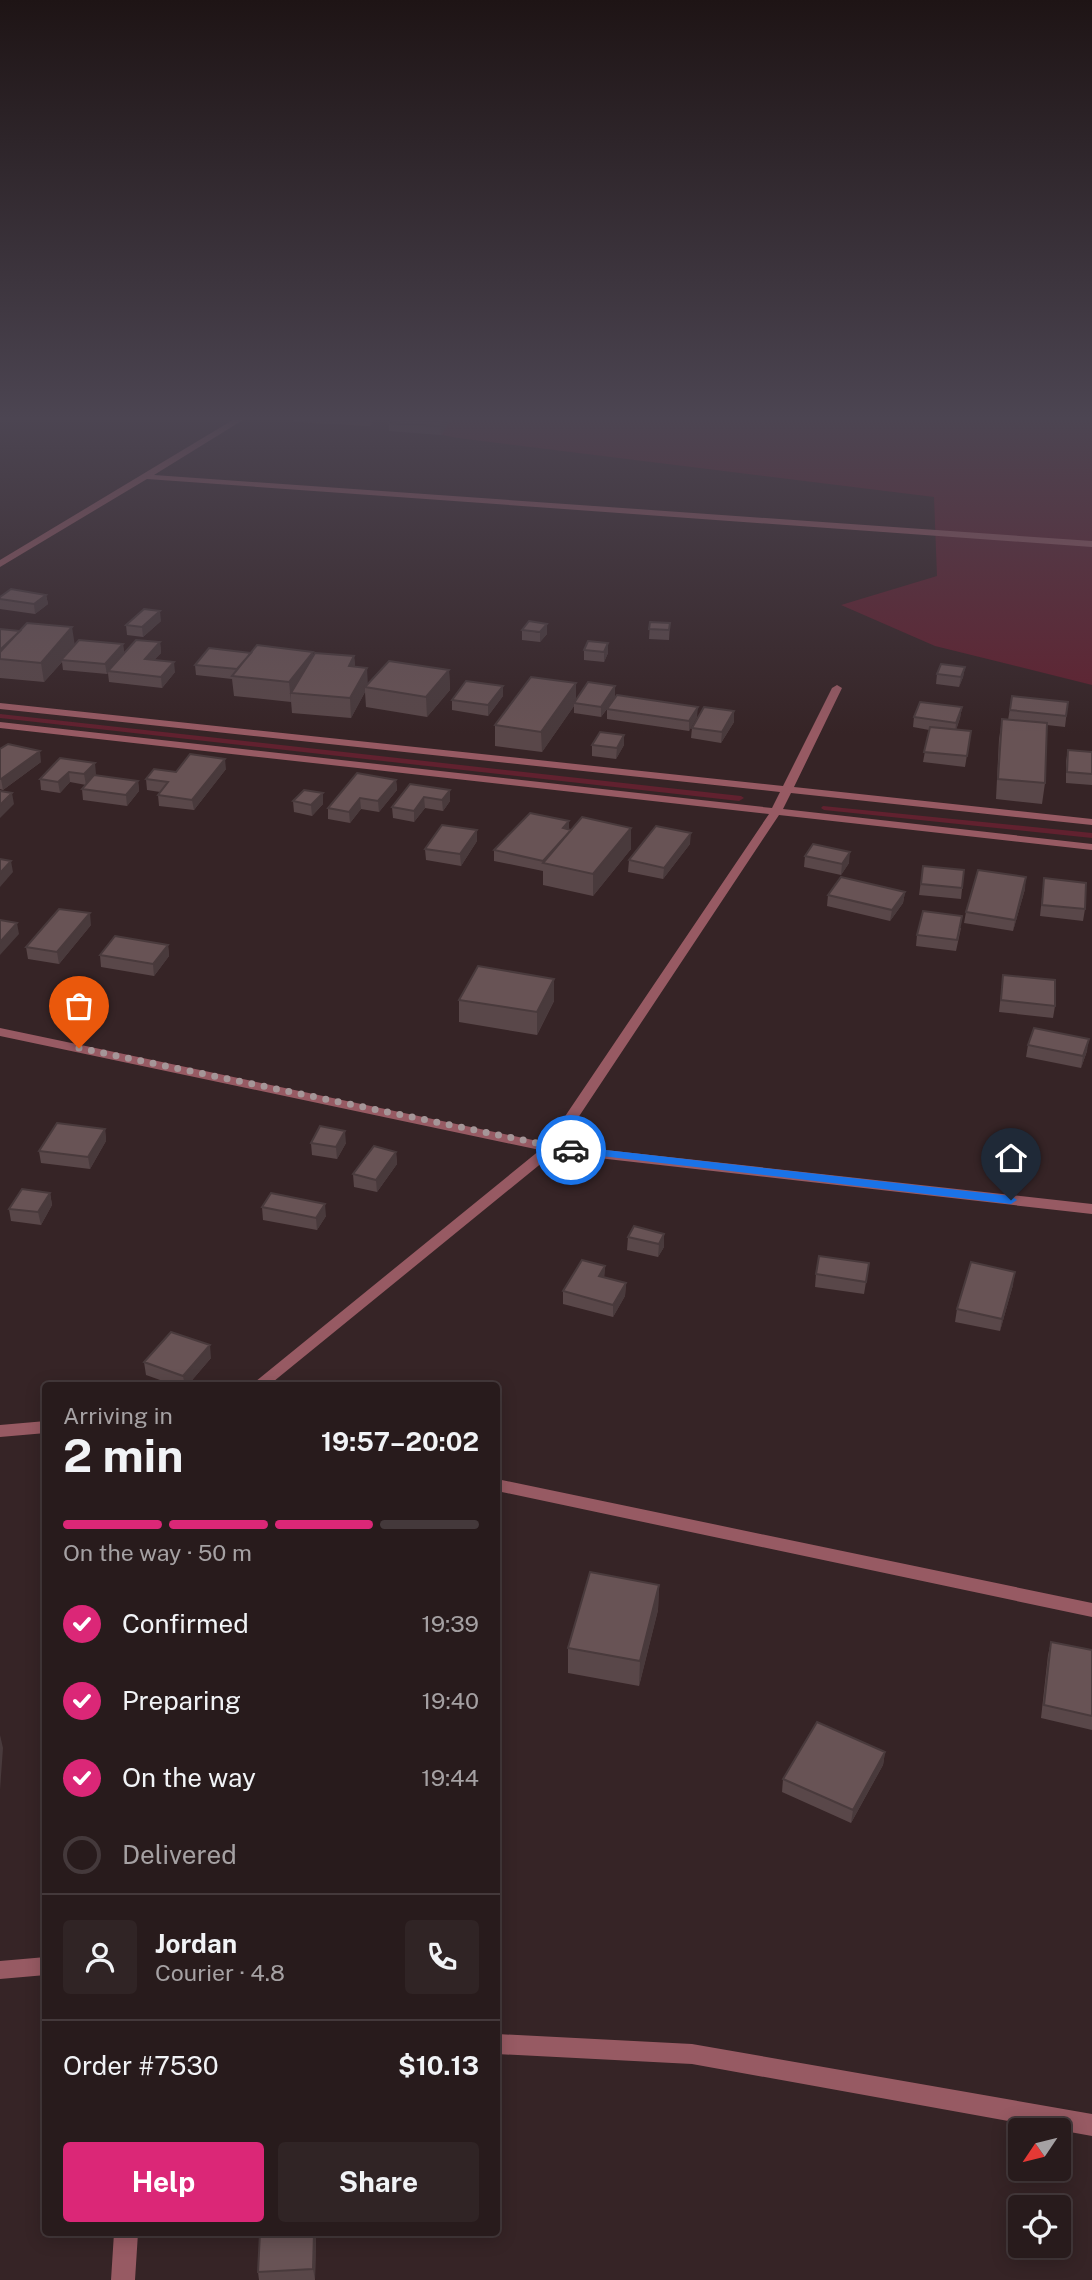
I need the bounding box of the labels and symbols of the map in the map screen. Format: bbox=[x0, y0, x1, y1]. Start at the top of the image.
pin bbox=[49, 976, 109, 1048]
courier bbox=[536, 1115, 606, 1185]
pin bbox=[981, 1128, 1041, 1200]
north arrow bbox=[1008, 2118, 1071, 2180]

